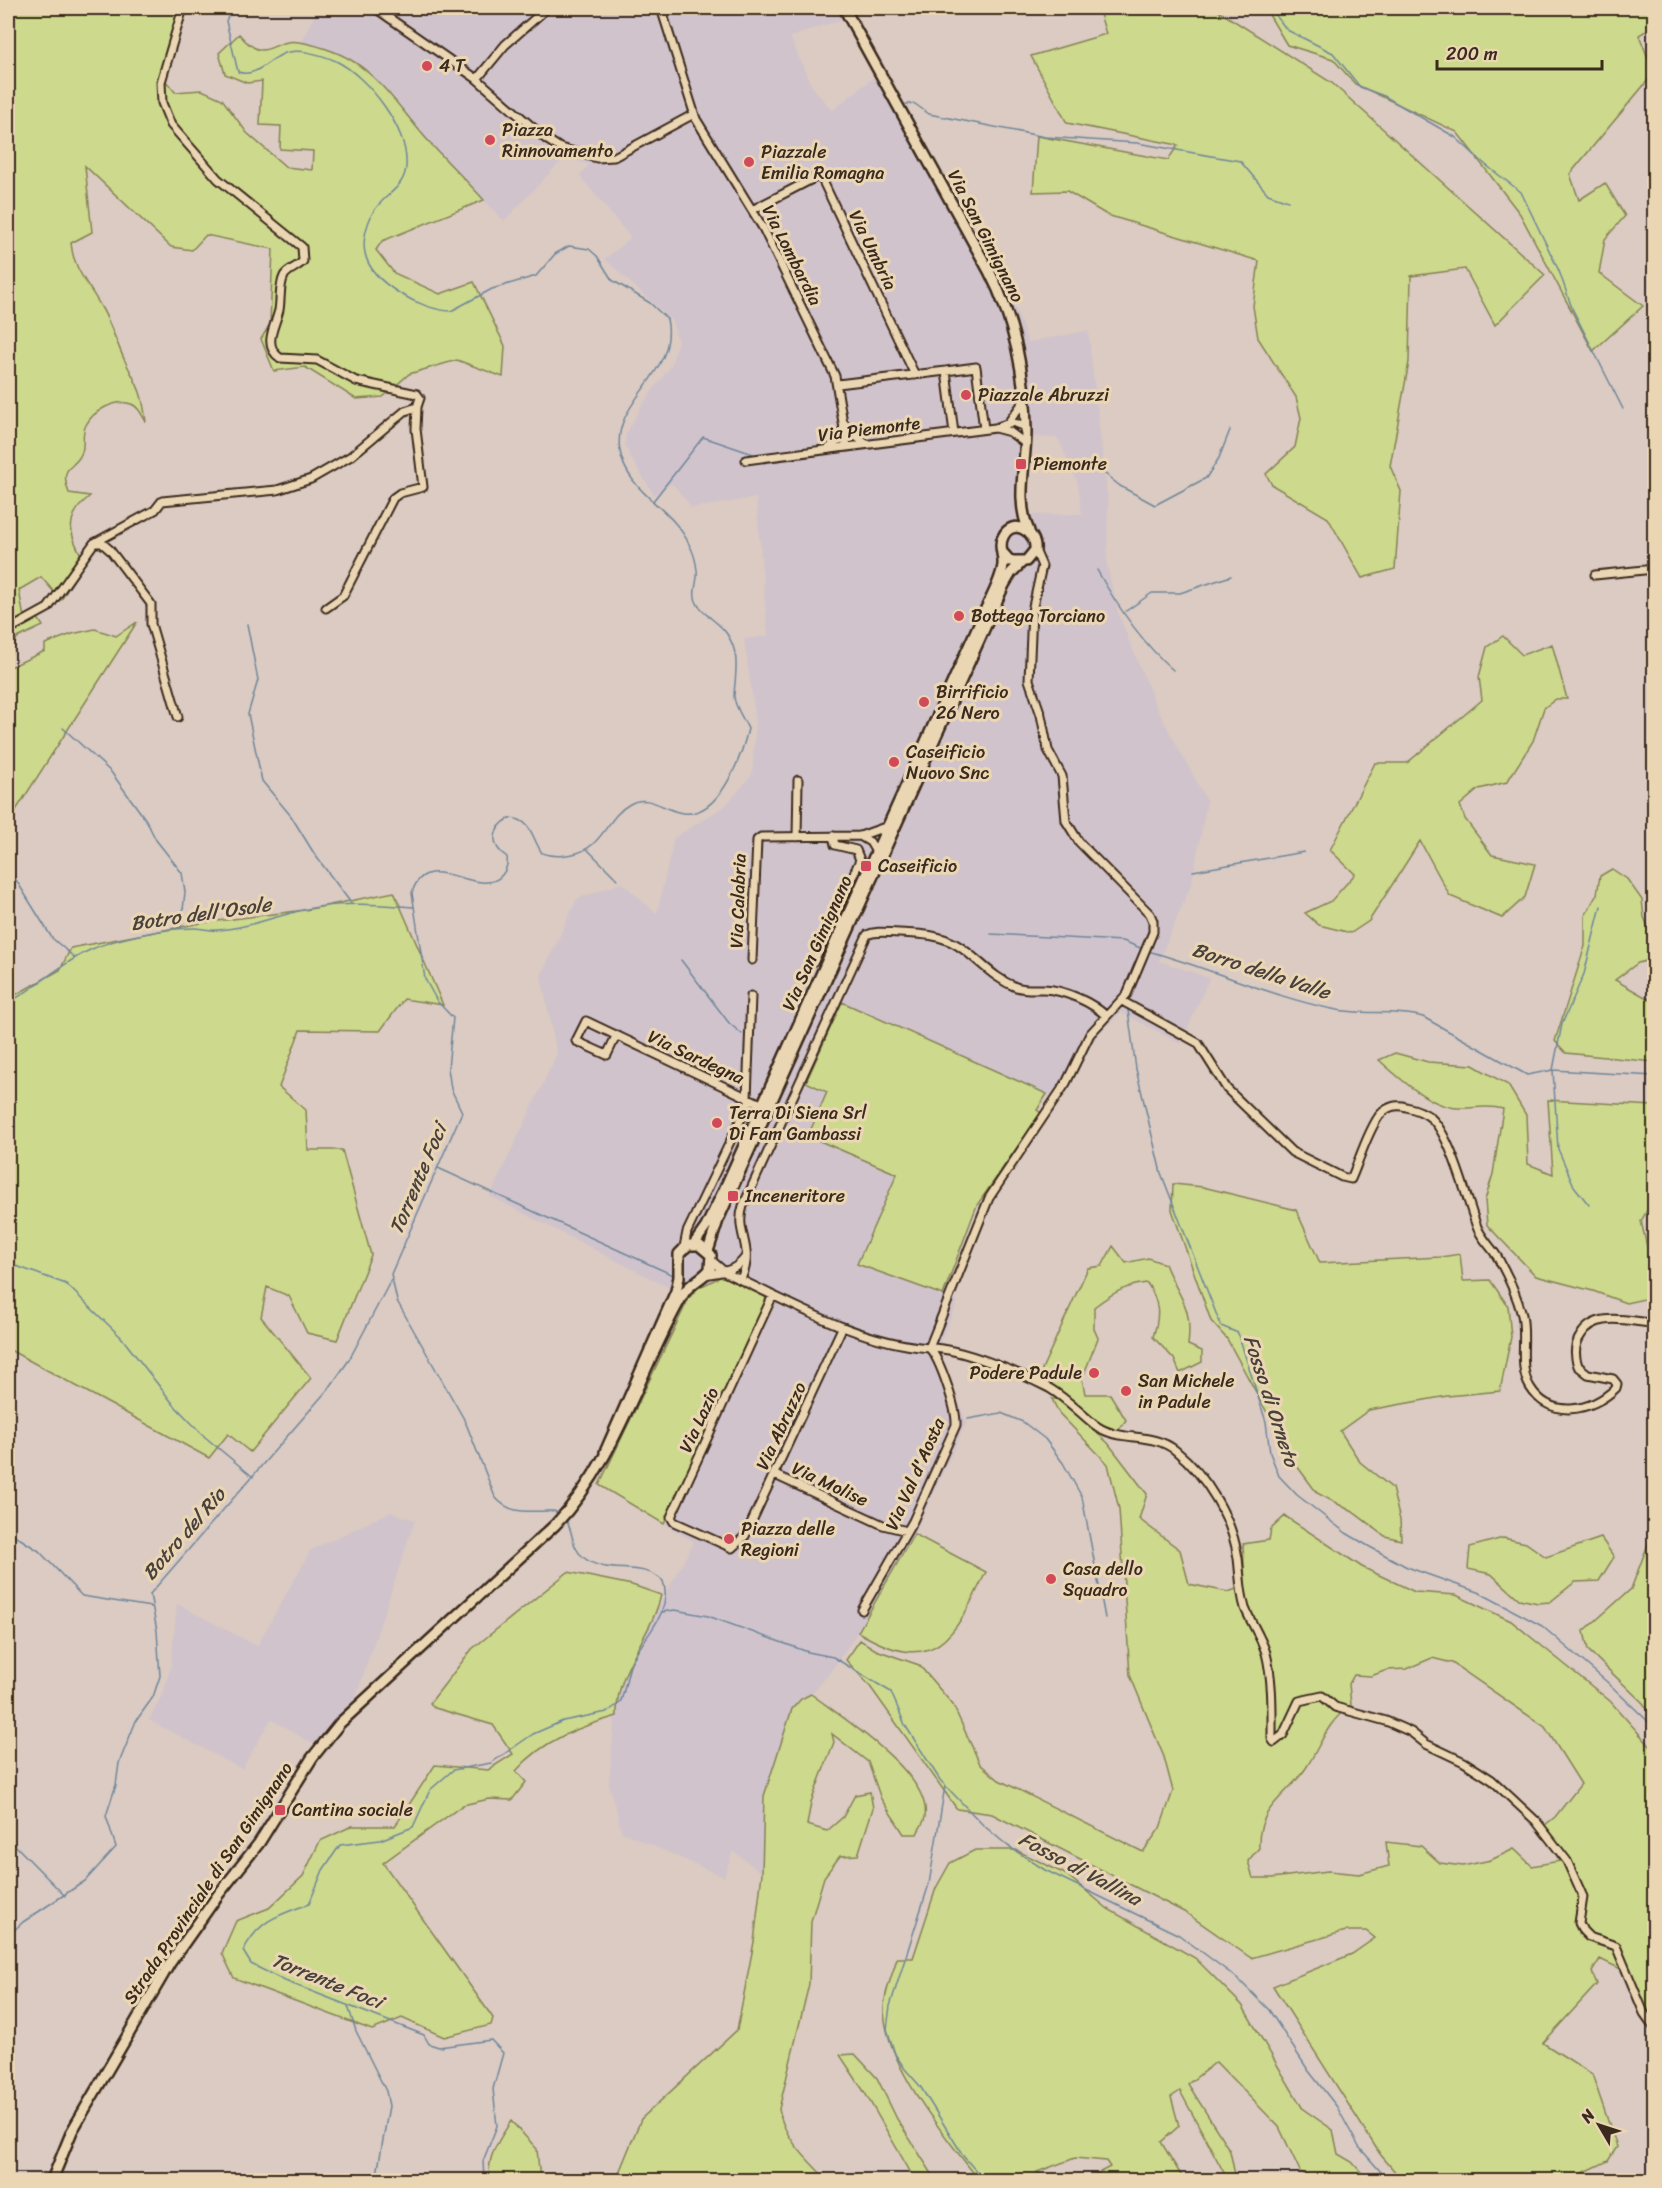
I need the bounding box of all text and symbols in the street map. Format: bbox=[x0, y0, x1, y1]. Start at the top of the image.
scale bar bbox=[1437, 33, 1602, 71]
text: 200 m bbox=[1446, 38, 1498, 70]
place label: 4 T bbox=[439, 50, 466, 82]
marker: 4 T bbox=[420, 59, 434, 73]
place label: Piazza Rinnovamento bbox=[502, 114, 613, 167]
marker: Piazza Rinnovamento bbox=[483, 133, 497, 147]
place label: Piazzale Emilia Romagna bbox=[761, 136, 884, 189]
marker: Piazzale Emilia Romagna bbox=[742, 155, 756, 169]
street label: Via San Gimignano bbox=[939, 164, 1033, 308]
street label: Via Lombardia bbox=[753, 199, 831, 311]
street label: Via Umbria bbox=[840, 204, 906, 296]
place label: Piazzale Abruzzi bbox=[978, 379, 1110, 411]
marker: Piazzale Abruzzi bbox=[959, 388, 973, 402]
street label: Via Piemonte bbox=[816, 407, 922, 451]
place label: Piemonte bbox=[1033, 448, 1107, 480]
marker: Piemonte bbox=[1014, 457, 1028, 471]
place label: Bottega Torciano bbox=[971, 600, 1105, 632]
marker: Bottega Torciano bbox=[952, 609, 966, 623]
place label: Birrificio 26 Nero bbox=[936, 676, 1008, 729]
marker: Birrificio 26 Nero bbox=[917, 695, 931, 709]
place label: Caseificio Nuovo Snc bbox=[906, 736, 989, 789]
marker: Caseificio Nuovo Snc bbox=[887, 755, 901, 769]
place label: Caseificio bbox=[878, 850, 957, 882]
street label: Via Calabria bbox=[720, 853, 756, 949]
marker: Caseificio bbox=[859, 859, 873, 873]
street label: Via San Gimignano bbox=[773, 870, 861, 1016]
water label: Botro dell'Osole bbox=[129, 887, 275, 941]
water label: Borro della Valle bbox=[1188, 932, 1337, 1010]
street label: Via Sardegna bbox=[642, 1021, 751, 1094]
place label: Terra Di Siena Srl Di Fam Gambassi bbox=[729, 1097, 867, 1150]
water label: Torrente Foci bbox=[379, 1114, 459, 1240]
marker: Terra Di Siena Srl Di Fam Gambassi bbox=[710, 1116, 724, 1130]
place label: Inceneritore bbox=[744, 1180, 845, 1212]
marker: Inceneritore bbox=[726, 1189, 740, 1203]
water label: Fosso di Orneto bbox=[1233, 1331, 1309, 1473]
place label: Podere Padule bbox=[970, 1357, 1082, 1389]
place label: San Michele in Padule bbox=[1138, 1365, 1235, 1418]
marker: Podere Padule bbox=[1087, 1366, 1101, 1380]
street label: Via Abruzzo bbox=[747, 1376, 815, 1476]
street label: Via Lazio bbox=[670, 1382, 728, 1458]
marker: San Michele in Padule bbox=[1119, 1384, 1133, 1398]
street label: Via Val d'Aosta bbox=[876, 1412, 954, 1535]
street label: Via Molise bbox=[786, 1452, 874, 1516]
water label: Botro del Rio bbox=[133, 1478, 236, 1588]
place label: Piazza delle Regioni bbox=[741, 1513, 835, 1566]
marker: Piazza delle Regioni bbox=[722, 1532, 736, 1546]
place label: Casa dello Squadro bbox=[1063, 1553, 1143, 1606]
marker: Casa dello Squadro bbox=[1044, 1572, 1058, 1586]
street label: Strada Provinciale di San Gimignano bbox=[115, 1755, 301, 2011]
place label: Cantina sociale bbox=[292, 1794, 413, 1826]
marker: Cantina sociale bbox=[273, 1803, 287, 1817]
water label: Fosso di Vallina bbox=[1012, 1822, 1149, 1917]
water label: Torrente Foci bbox=[266, 1943, 392, 2021]
north arrow bbox=[1569, 2095, 1629, 2155]
text: N bbox=[1572, 2102, 1603, 2130]

